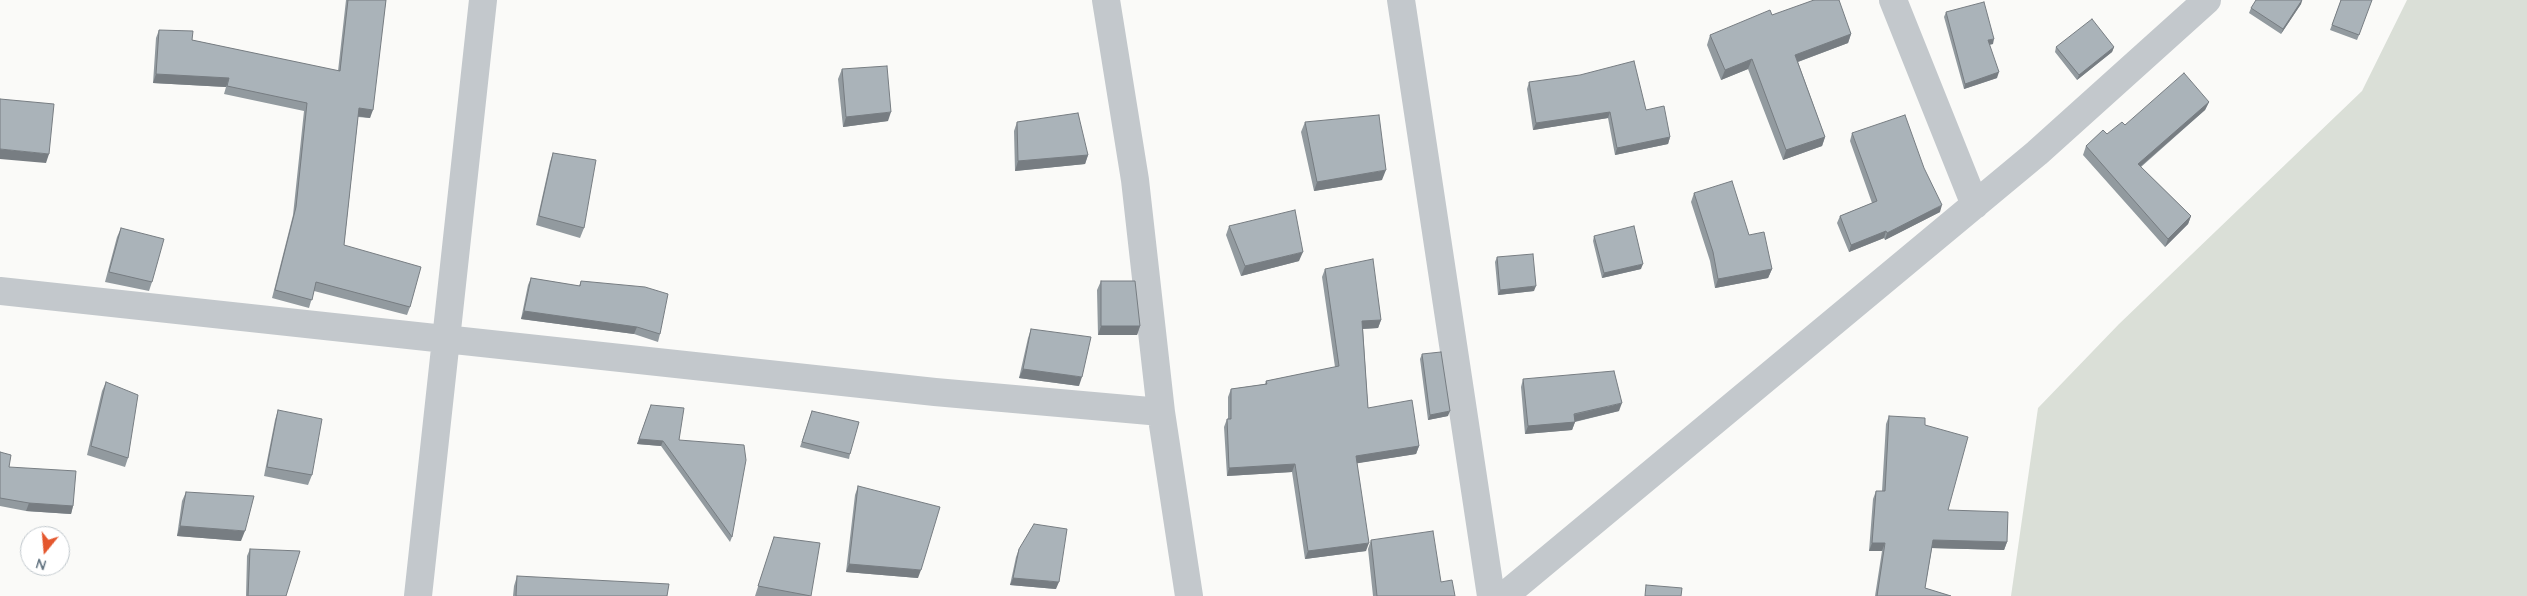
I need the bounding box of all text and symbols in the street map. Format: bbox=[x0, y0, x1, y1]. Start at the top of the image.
north arrow bbox=[20, 526, 70, 576]
text: N bbox=[33, 554, 48, 575]

